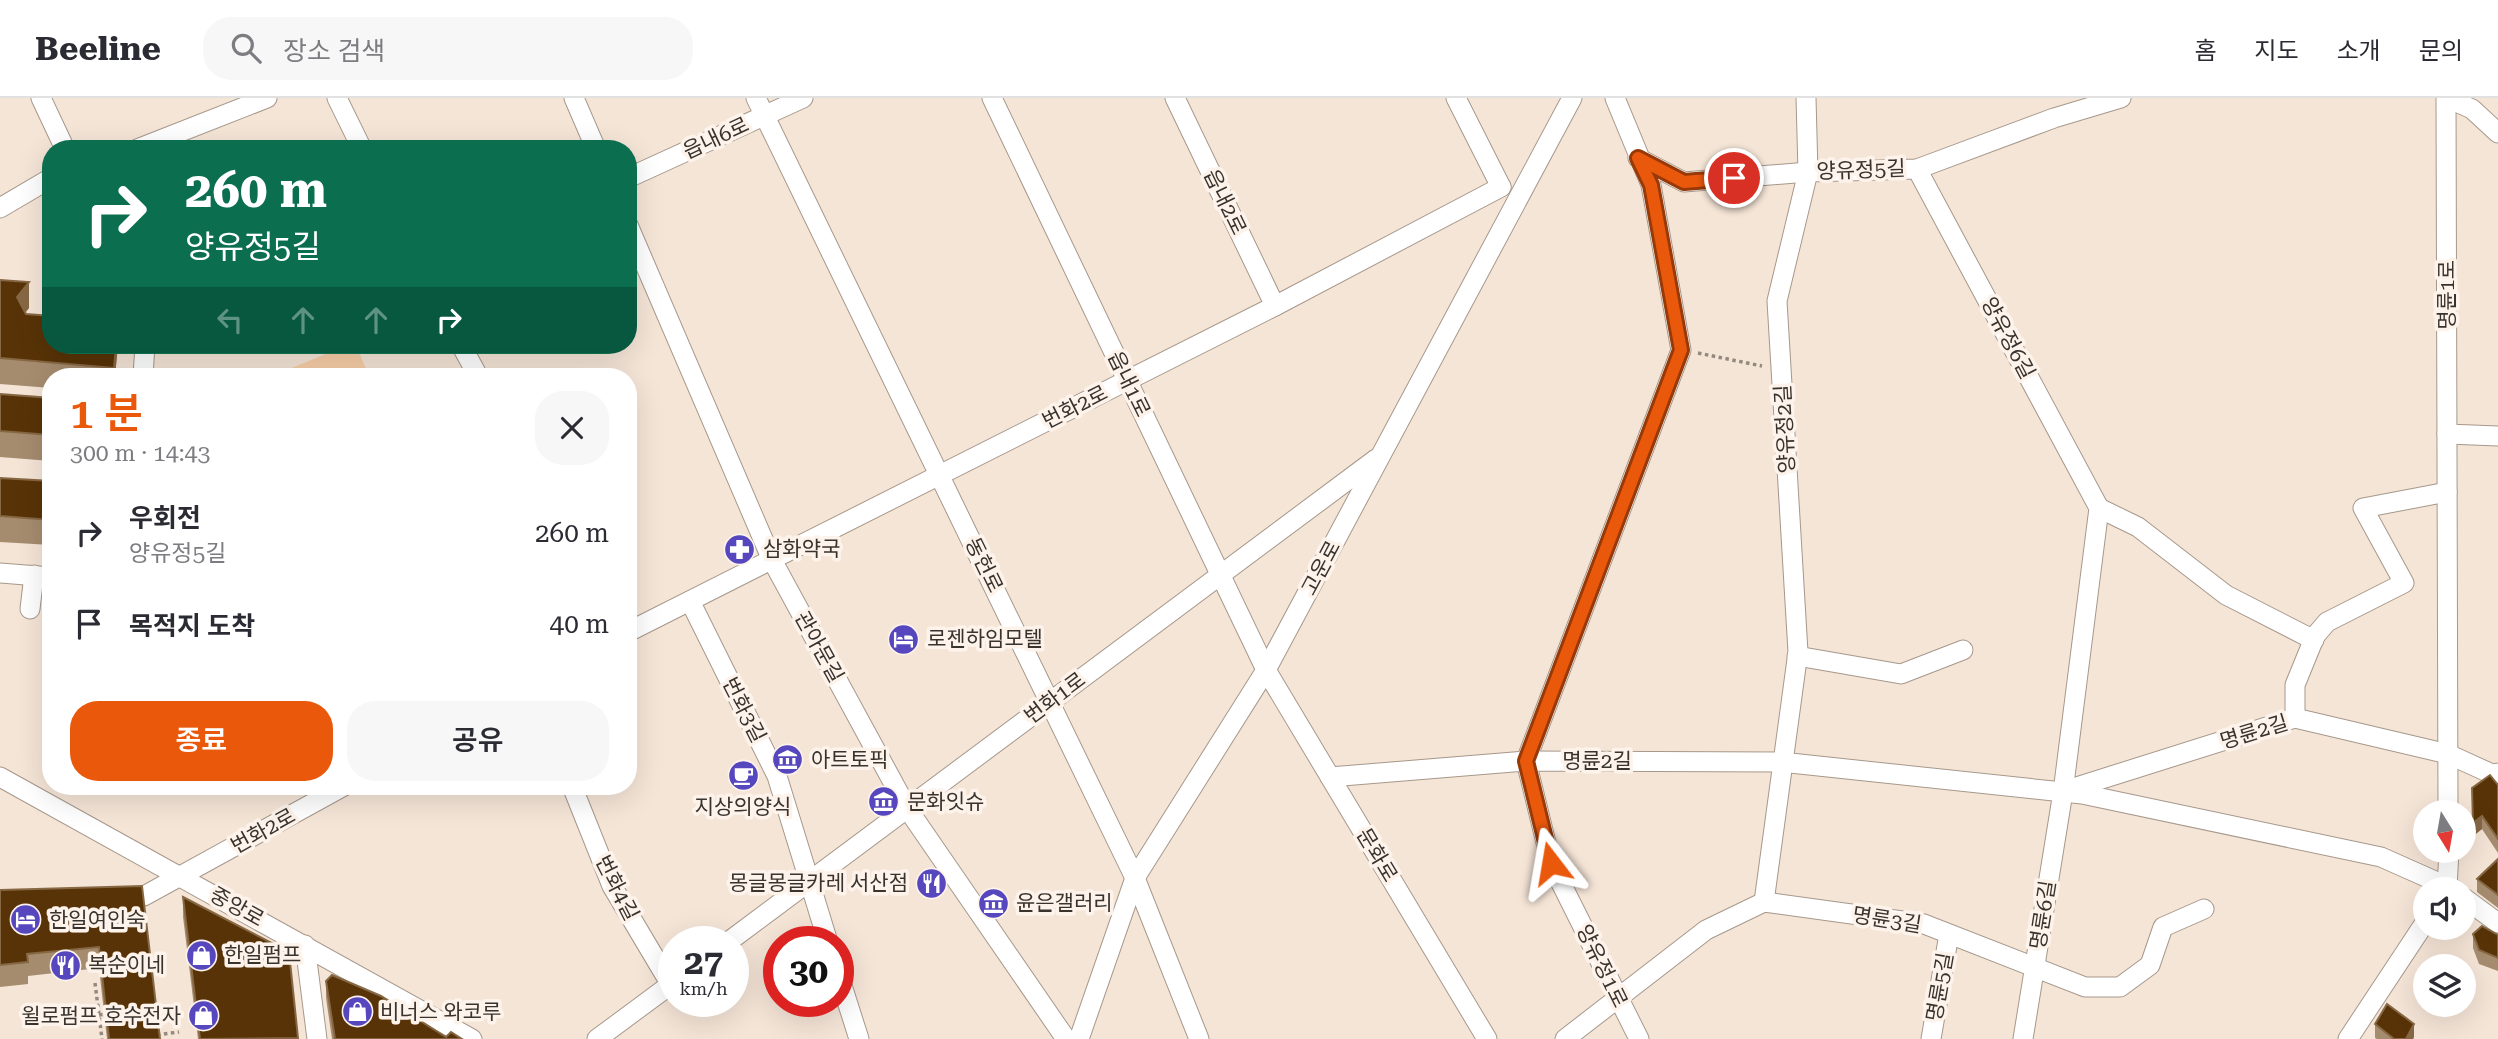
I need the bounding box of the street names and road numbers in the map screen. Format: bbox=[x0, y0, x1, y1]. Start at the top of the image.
street label: 읍내6로 bbox=[679, 112, 753, 164]
street label: 양유정5길 bbox=[1816, 156, 1906, 184]
street label: 읍내2로 bbox=[1199, 165, 1251, 239]
street label: 명륜1로 bbox=[2435, 260, 2459, 330]
street label: 양유정6길 bbox=[1977, 293, 2039, 383]
street label: 읍내1로 bbox=[1103, 347, 1155, 421]
street label: 번화2로 bbox=[1038, 380, 1112, 434]
street label: 양유정2길 bbox=[1771, 384, 1799, 474]
street label: 동헌로 bbox=[961, 534, 1007, 596]
street label: 고운로 bbox=[1297, 537, 1345, 599]
street label: 관아문길 bbox=[790, 607, 848, 687]
street label: 번화1로 bbox=[1020, 667, 1090, 729]
street label: 번화3길 bbox=[717, 673, 771, 747]
street label: 명륜2길 bbox=[2217, 710, 2291, 754]
street label: 명륜2길 bbox=[1562, 749, 1632, 773]
street label: 번화2로 bbox=[227, 804, 299, 858]
street label: 문화로 bbox=[1352, 824, 1402, 886]
street label: 번화4길 bbox=[590, 851, 644, 925]
street label: 명륜6길 bbox=[2026, 879, 2060, 951]
street label: 중앙로 bbox=[206, 882, 268, 932]
street label: 명륜3길 bbox=[1851, 903, 1923, 937]
street label: 양유정1로 bbox=[1572, 921, 1632, 1011]
street label: 명륜5길 bbox=[1922, 951, 1958, 1023]

